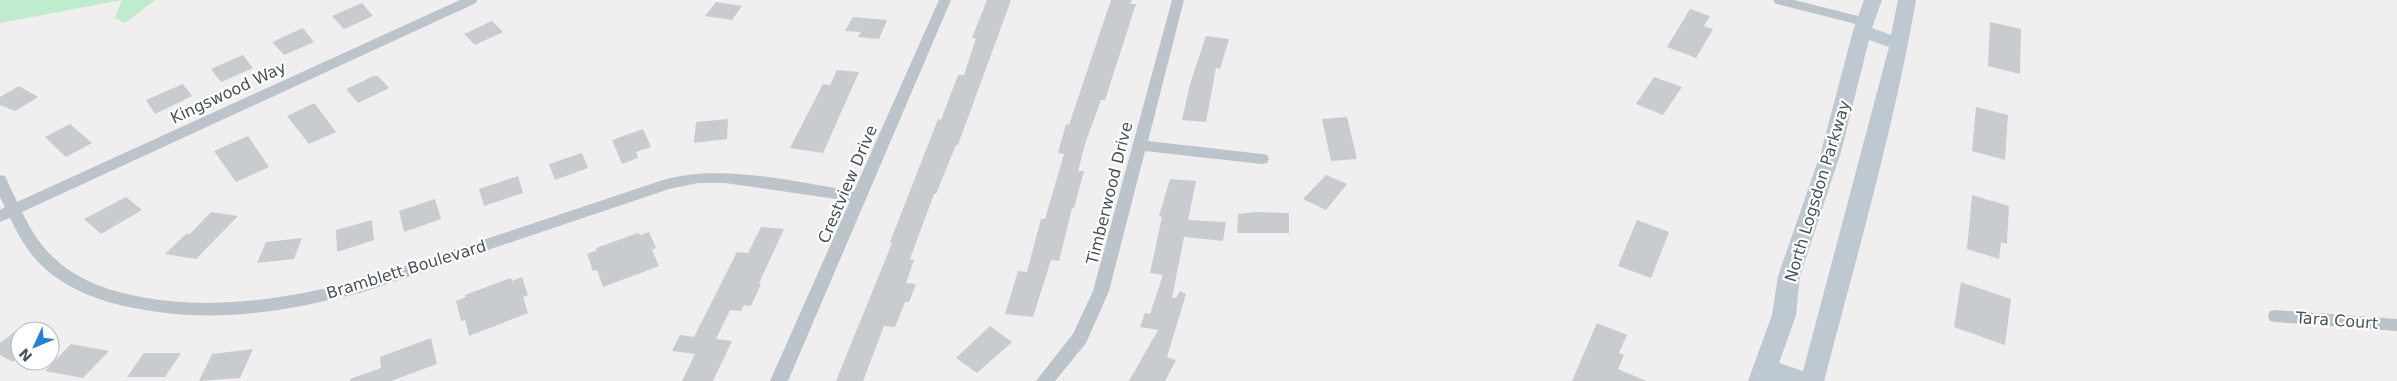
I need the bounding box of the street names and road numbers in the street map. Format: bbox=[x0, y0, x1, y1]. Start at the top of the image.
street label: Kingswood Way bbox=[167, 57, 289, 128]
street label: North Logsdon Parkway bbox=[1781, 98, 1854, 284]
street label: Timberwood Drive bbox=[1082, 120, 1136, 267]
street label: Crestview Drive bbox=[814, 122, 881, 246]
street label: Bramblett Boulevard bbox=[324, 236, 488, 303]
street label: Tara Court bbox=[2294, 308, 2379, 333]

